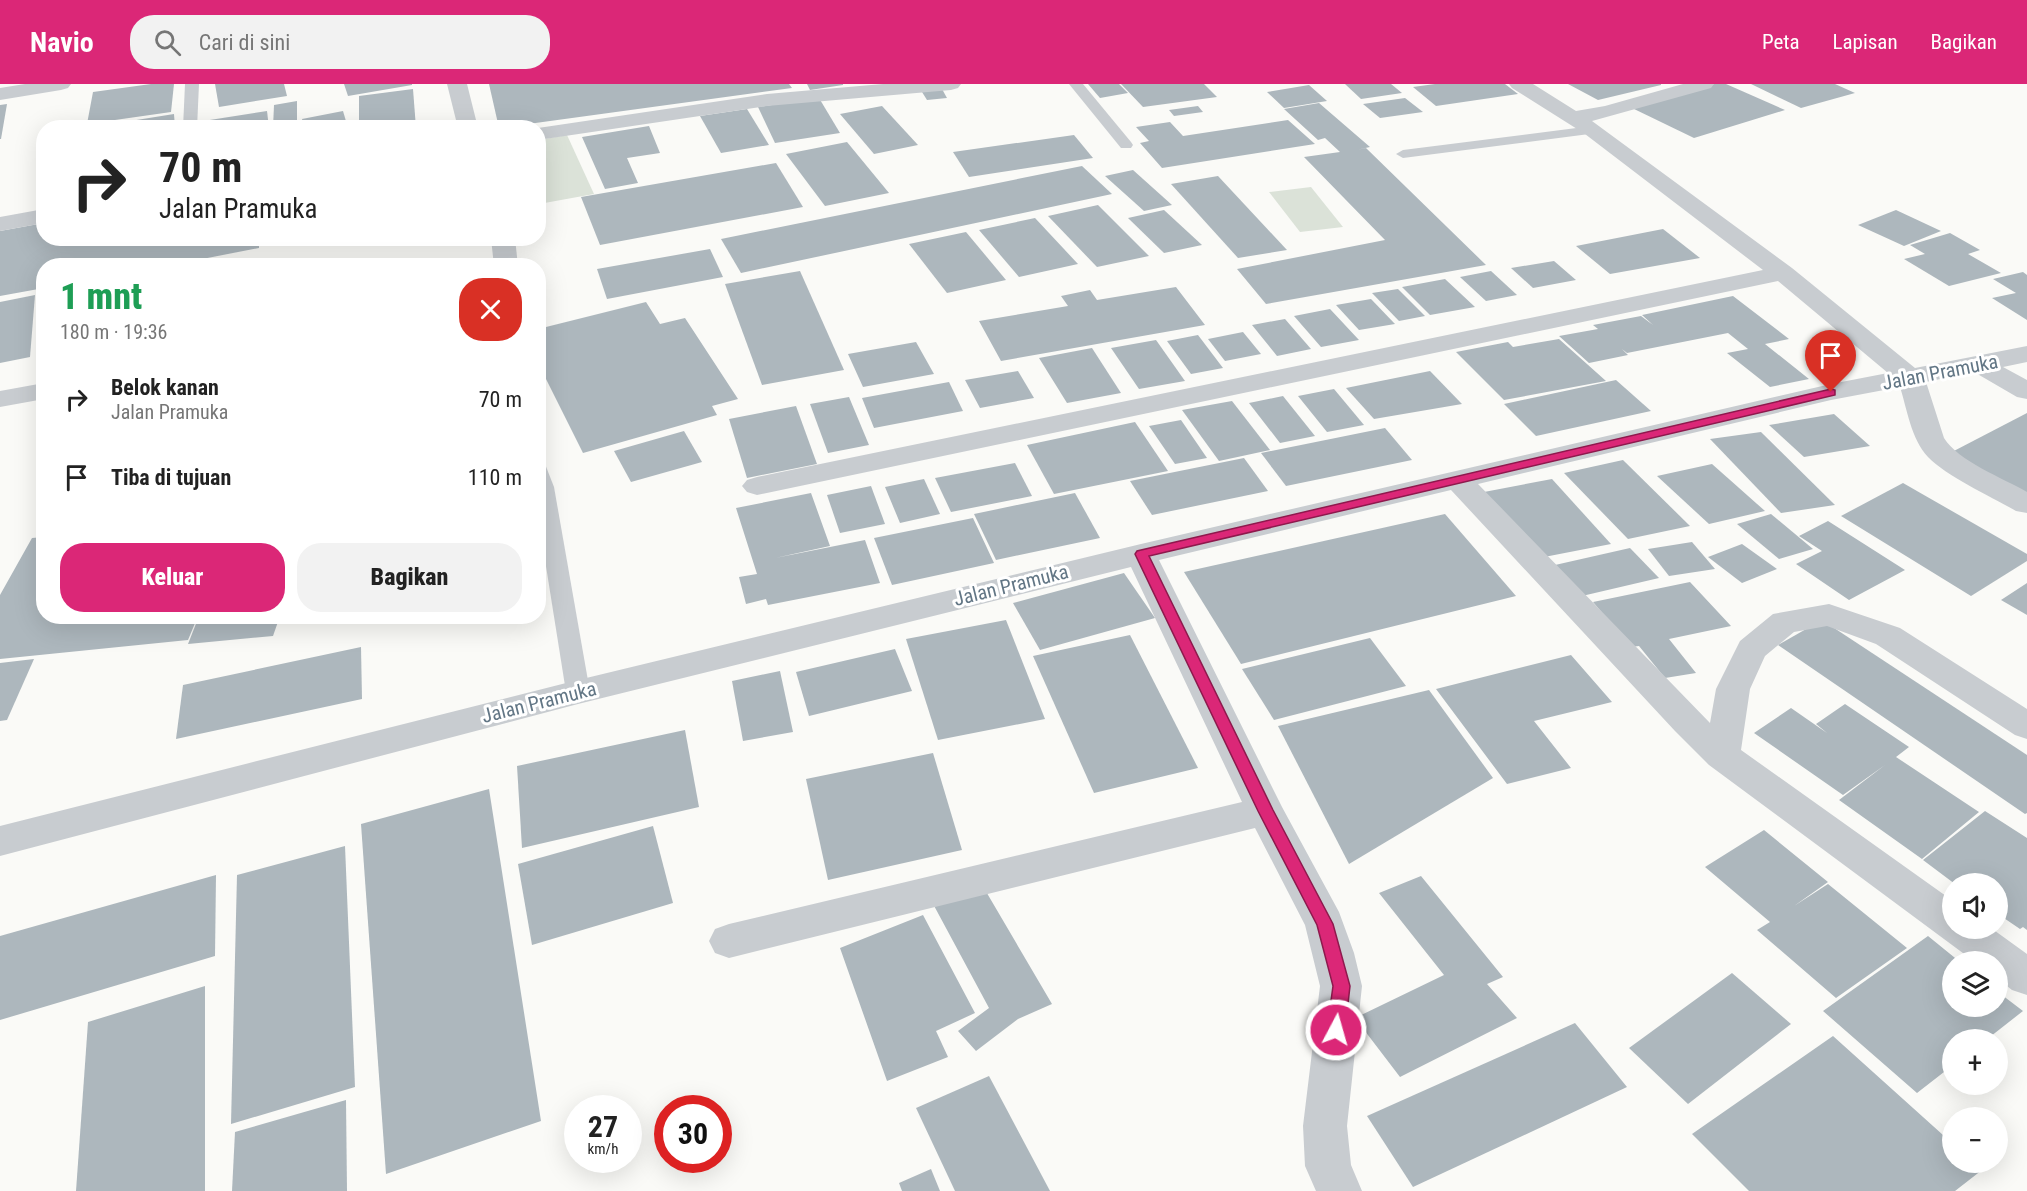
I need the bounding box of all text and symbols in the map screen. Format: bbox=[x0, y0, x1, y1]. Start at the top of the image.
search box bbox=[130, 15, 550, 69]
text: Navio bbox=[30, 26, 94, 59]
icon: search bbox=[151, 26, 184, 59]
text: Cari di sini bbox=[199, 30, 290, 55]
text: Peta bbox=[1762, 30, 1800, 54]
text: Lapisan bbox=[1833, 30, 1898, 54]
text: Bagikan bbox=[1931, 30, 1997, 54]
text: 70 m bbox=[159, 143, 242, 192]
icon: right bbox=[60, 144, 138, 222]
text: Jalan Pramuka bbox=[159, 193, 317, 225]
text: 1 mnt bbox=[60, 276, 142, 318]
button: close bbox=[459, 278, 522, 341]
text: 180 m · 19:36 bbox=[60, 320, 167, 344]
pin bbox=[1805, 330, 1856, 392]
icon: arrive bbox=[1814, 339, 1847, 372]
street label: Jalan Pramuka bbox=[1880, 349, 2000, 395]
text: Belok kanan bbox=[111, 375, 219, 400]
icon: right bbox=[60, 383, 93, 416]
text: 70 m bbox=[479, 387, 522, 412]
text: Jalan Pramuka bbox=[111, 400, 228, 424]
icon: arrive bbox=[60, 461, 93, 494]
text: Tiba di tujuan bbox=[111, 465, 231, 490]
text: 110 m bbox=[468, 465, 522, 490]
button: Keluar bbox=[60, 543, 285, 612]
button: Bagikan bbox=[297, 543, 522, 612]
street label: Jalan Pramuka bbox=[951, 559, 1071, 611]
street label: Jalan Pramuka bbox=[479, 676, 599, 728]
map controls bbox=[1942, 873, 2008, 1173]
button: sound bbox=[1942, 873, 2008, 939]
button: layers bbox=[1942, 951, 2008, 1017]
position arrow bbox=[1304, 998, 1368, 1062]
button: + bbox=[1942, 1029, 2008, 1095]
speed limit sign: 30 bbox=[654, 1095, 732, 1173]
button: − bbox=[1942, 1107, 2008, 1173]
text: 27 bbox=[588, 1109, 618, 1144]
text: km/h bbox=[588, 1140, 618, 1158]

